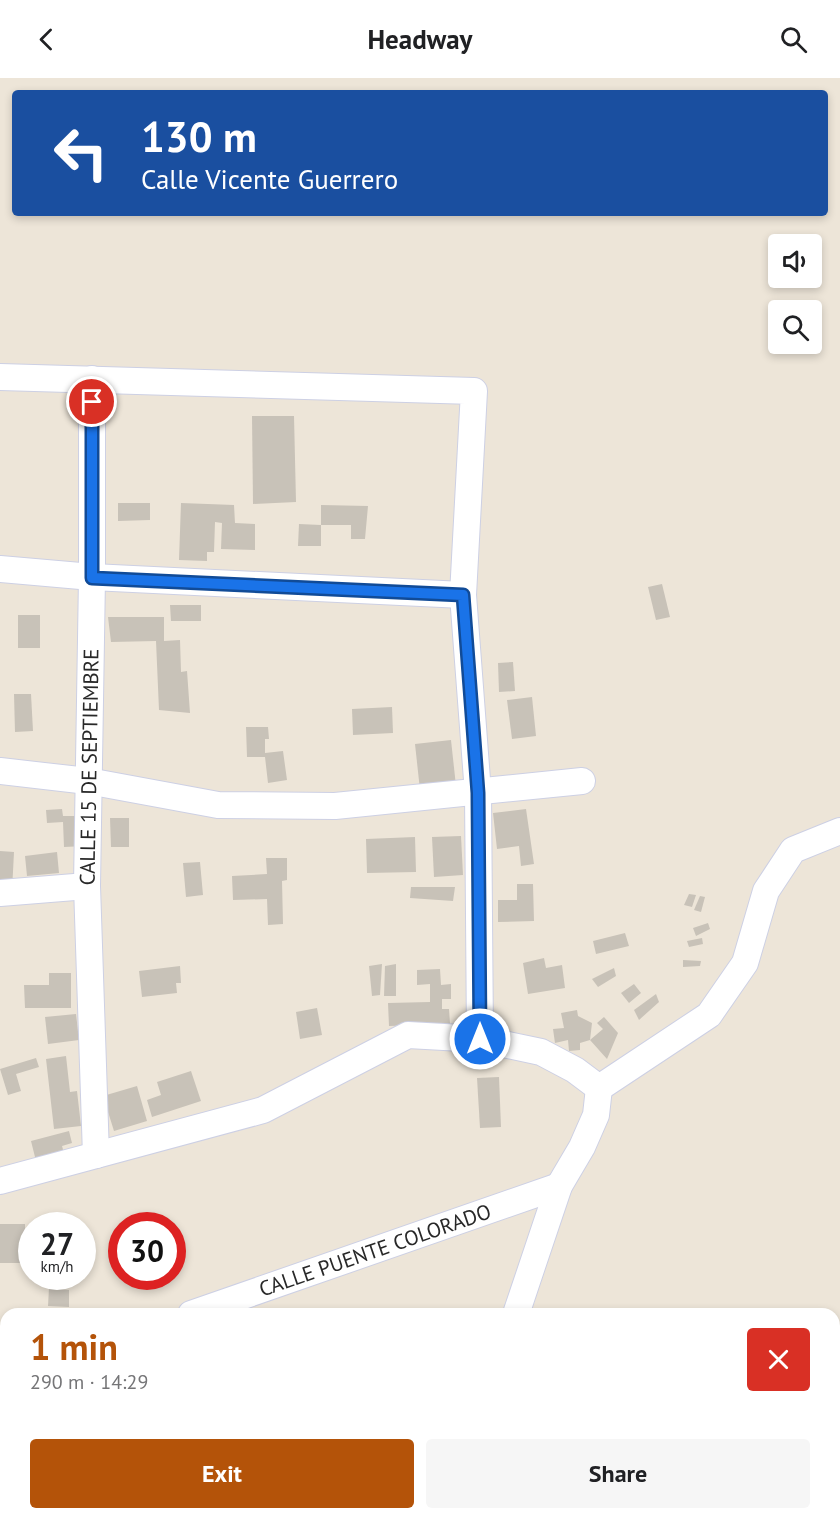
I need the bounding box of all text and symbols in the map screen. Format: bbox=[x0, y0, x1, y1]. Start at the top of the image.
text: Headway bbox=[367, 22, 473, 56]
icon: back bbox=[30, 23, 63, 56]
icon: search bbox=[777, 23, 810, 56]
text: 130 m bbox=[141, 109, 257, 164]
icon: left bbox=[42, 114, 120, 192]
text: Calle Vicente Guerrero bbox=[141, 162, 398, 196]
map controls bbox=[768, 234, 822, 354]
button: sound bbox=[768, 234, 822, 288]
button: search bbox=[768, 300, 822, 354]
pin bbox=[66, 376, 117, 427]
icon: arrive bbox=[75, 385, 108, 418]
street label: CALLE 15 DE SEPTIEMBRE bbox=[73, 648, 105, 886]
position arrow bbox=[448, 1007, 512, 1071]
street label: CALLE PUENTE COLORADO bbox=[255, 1198, 495, 1302]
speed limit sign: 30 bbox=[108, 1212, 186, 1290]
text: 27 bbox=[40, 1224, 74, 1263]
text: km/h bbox=[41, 1257, 73, 1276]
text: 1 min bbox=[30, 1323, 118, 1370]
button: close bbox=[747, 1328, 810, 1391]
text: 290 m · 14:29 bbox=[30, 1369, 148, 1395]
button: Exit bbox=[30, 1439, 414, 1508]
button: Share bbox=[426, 1439, 810, 1508]

